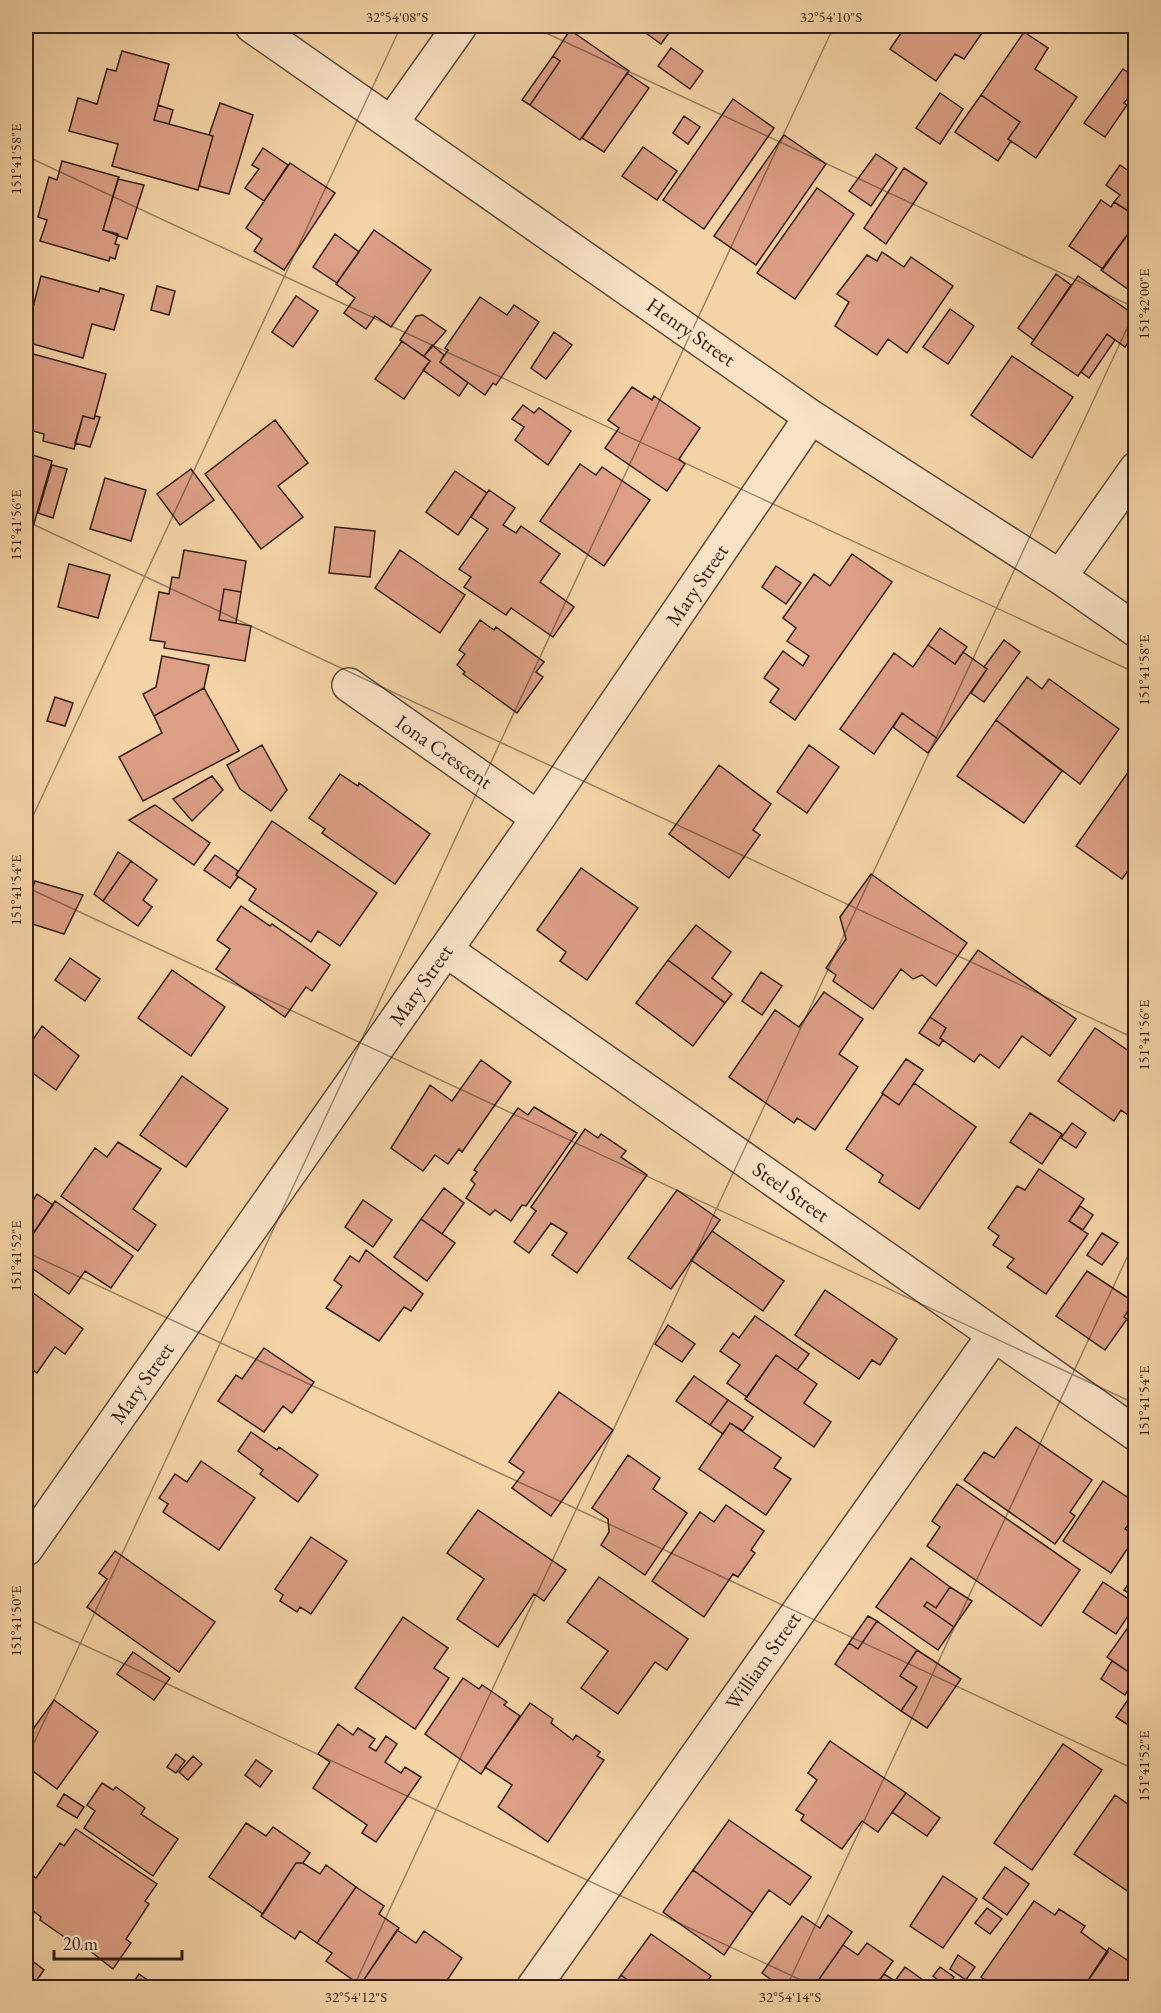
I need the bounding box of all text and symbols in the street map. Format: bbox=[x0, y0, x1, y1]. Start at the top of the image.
text: 32°54'08"S bbox=[366, 7, 428, 26]
text: 32°54'10"S bbox=[800, 7, 862, 26]
text: 151°41'58"E bbox=[6, 123, 25, 195]
text: 151°42'00"E bbox=[1134, 268, 1153, 340]
street label: Henry Street bbox=[641, 291, 741, 372]
text: 151°41'56"E bbox=[6, 489, 25, 561]
street label: Mary Street bbox=[659, 538, 734, 631]
text: 151°41'58"E bbox=[1134, 634, 1153, 706]
street label: Iona Crescent bbox=[391, 708, 498, 795]
text: 151°41'54"E bbox=[6, 854, 25, 926]
street label: Mary Street bbox=[383, 938, 459, 1031]
text: 151°41'56"E bbox=[1134, 999, 1153, 1071]
street label: Steel Street bbox=[748, 1155, 835, 1228]
text: 151°41'52"E bbox=[6, 1220, 25, 1292]
street label: Mary Street bbox=[104, 1336, 180, 1429]
text: 151°41'54"E bbox=[1134, 1365, 1153, 1437]
text: 151°41'50"E bbox=[6, 1585, 25, 1657]
street label: William Street bbox=[719, 1606, 807, 1715]
text: 151°41'52"E bbox=[1134, 1730, 1153, 1802]
scale bar bbox=[54, 1923, 182, 1961]
text: 20 m bbox=[63, 1932, 98, 1955]
text: 32°54'12"S bbox=[325, 1987, 387, 2006]
text: 32°54'14"S bbox=[759, 1987, 821, 2006]

